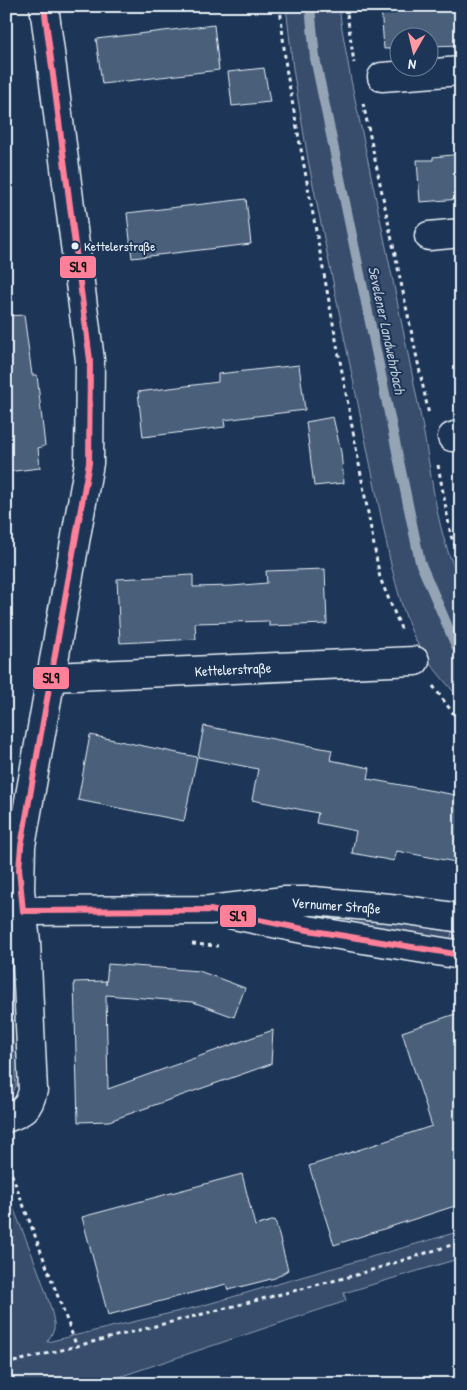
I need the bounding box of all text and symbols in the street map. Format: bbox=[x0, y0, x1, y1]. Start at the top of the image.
north arrow bbox=[390, 28, 440, 78]
text: N bbox=[407, 55, 417, 75]
place label: Kettelerstraße bbox=[84, 237, 155, 255]
marker: Kettelerstraße bbox=[70, 241, 80, 251]
line badge: SL9 bbox=[59, 255, 97, 279]
text: SL9 bbox=[70, 257, 87, 276]
water label: Sevelener Landwehrbach bbox=[363, 264, 411, 397]
street label: Kettelerstraße bbox=[194, 657, 272, 681]
line badge: SL9 bbox=[32, 666, 70, 690]
text: SL9 bbox=[43, 668, 60, 687]
street label: Vernumer Straße bbox=[291, 892, 382, 919]
line badge: SL9 bbox=[219, 904, 257, 928]
text: SL9 bbox=[230, 906, 247, 925]

